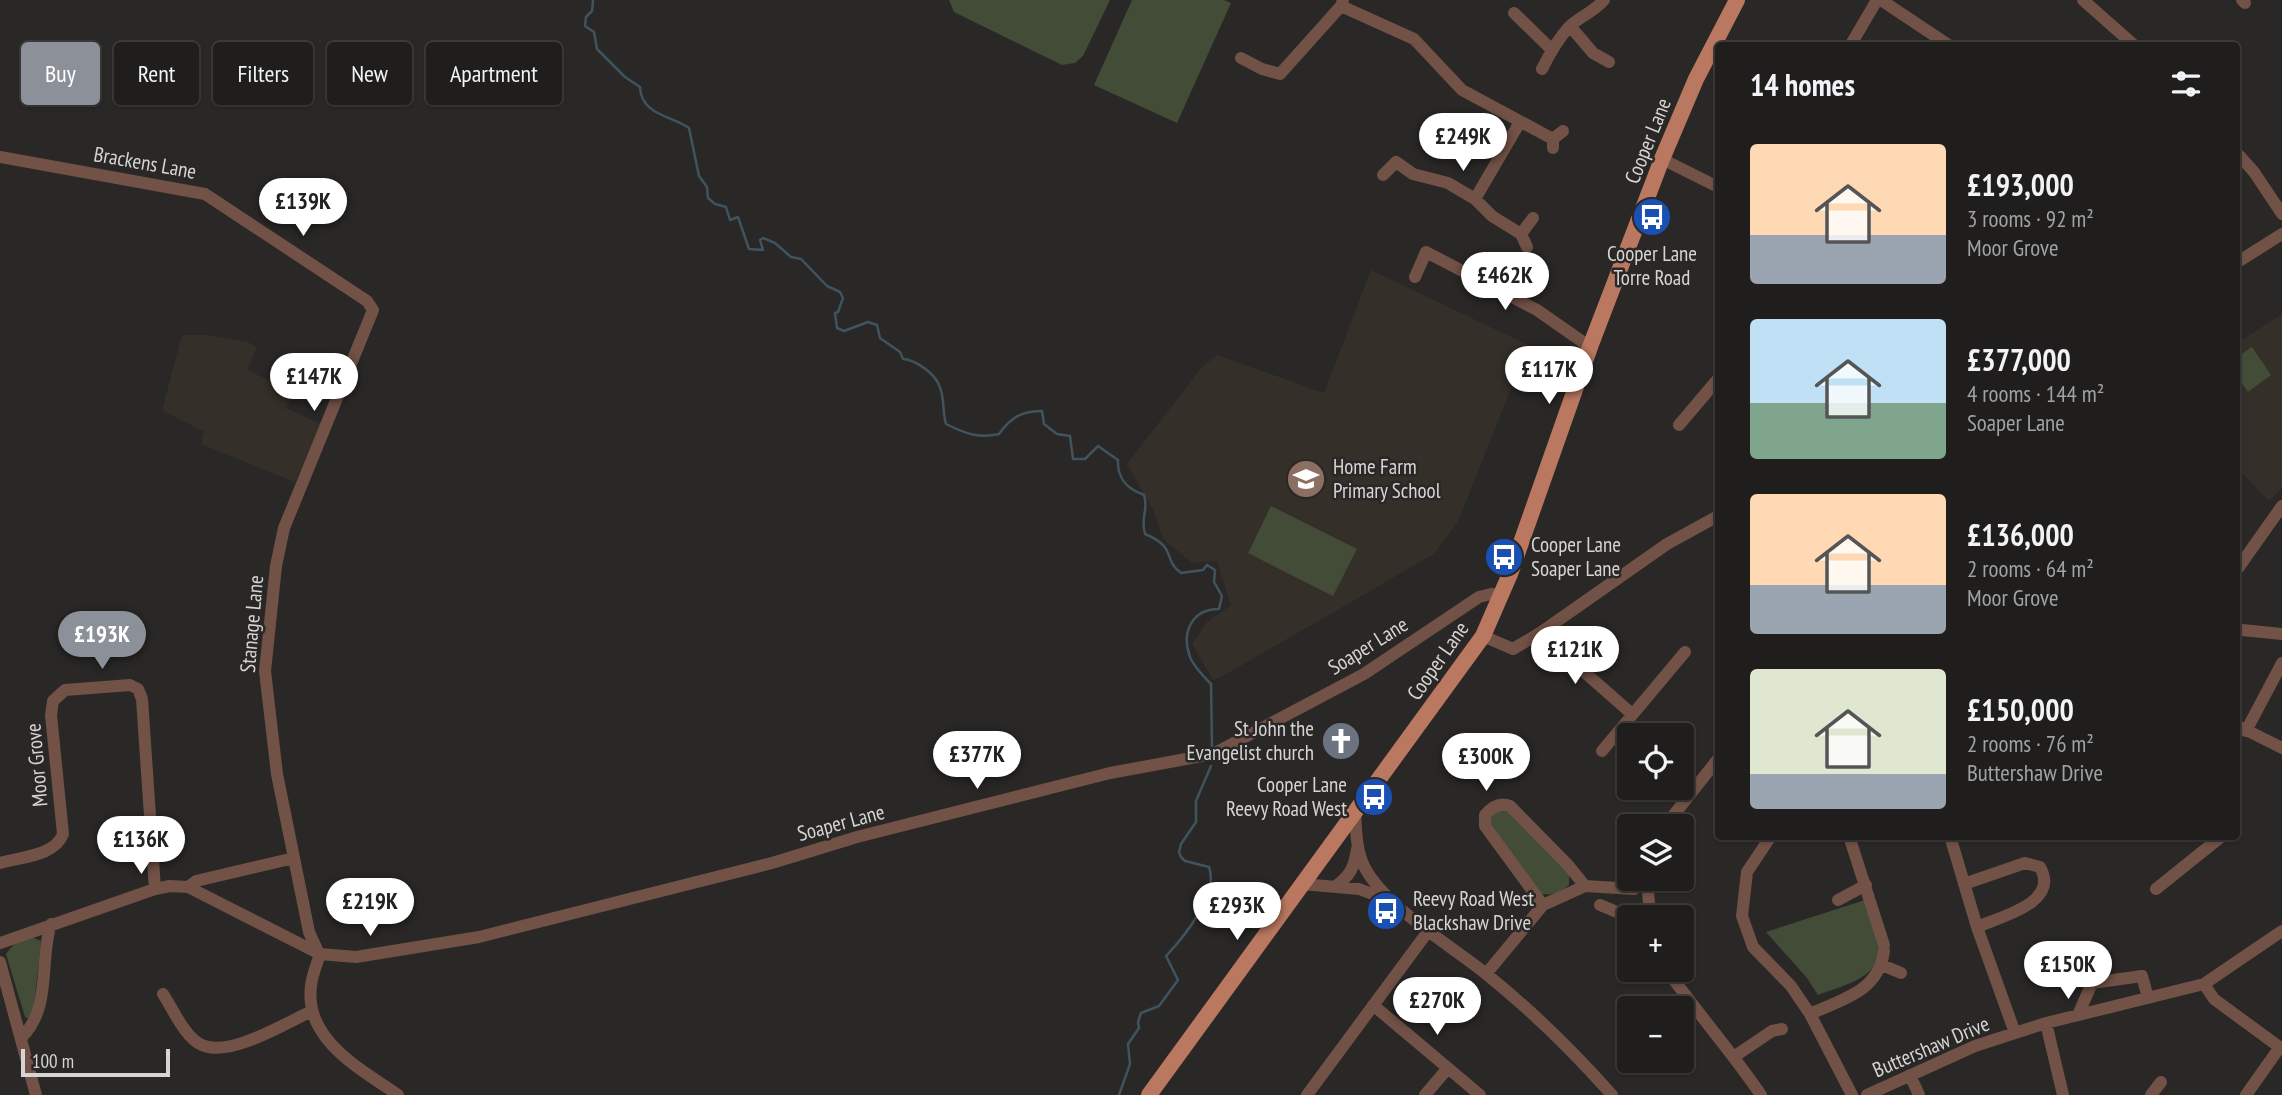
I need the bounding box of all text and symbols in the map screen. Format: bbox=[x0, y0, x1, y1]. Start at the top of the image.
chip: Buy bbox=[21, 42, 100, 105]
chip: Rent bbox=[114, 42, 199, 105]
chip: Filters bbox=[213, 42, 313, 105]
chip: New bbox=[327, 42, 412, 105]
chip: Apartment bbox=[426, 42, 562, 105]
text: 14 homes bbox=[1750, 65, 1855, 104]
icon: filters bbox=[2167, 65, 2205, 103]
street label: Cooper Lane bbox=[1618, 94, 1677, 188]
pin: £249K bbox=[1414, 114, 1512, 173]
text: £249K bbox=[1435, 121, 1491, 150]
street label: Brackens Lane bbox=[92, 140, 198, 185]
text: £193,000 bbox=[1967, 165, 2074, 204]
icon: home bbox=[1806, 172, 1890, 256]
pin: £139K bbox=[254, 178, 352, 238]
text: £139K bbox=[275, 186, 331, 215]
bus stop icon: Cooper Lane Torre Road bbox=[1631, 196, 1673, 238]
text: 3 rooms · 92 m² bbox=[1967, 204, 2094, 233]
text: Moor Grove bbox=[1967, 233, 2058, 262]
place label: Cooper Lane Torre Road bbox=[1607, 240, 1697, 291]
pin: £462K bbox=[1456, 252, 1554, 312]
text: £462K bbox=[1477, 260, 1533, 289]
text: £377,000 bbox=[1967, 340, 2071, 379]
pin: £117K bbox=[1500, 346, 1598, 406]
icon: home bbox=[1806, 347, 1890, 431]
pin: £147K bbox=[265, 354, 363, 413]
text: £117K bbox=[1521, 354, 1577, 383]
text: £147K bbox=[286, 361, 342, 390]
text: 4 rooms · 144 m² bbox=[1967, 379, 2104, 408]
text: Soaper Lane bbox=[1967, 408, 2065, 437]
place label: Home Farm Primary School bbox=[1333, 453, 1441, 504]
school or university icon: Home Farm Primary School bbox=[1285, 458, 1327, 500]
text: £136,000 bbox=[1967, 515, 2074, 554]
icon: home bbox=[1806, 522, 1890, 606]
place label: Cooper Lane Soaper Lane bbox=[1531, 531, 1621, 582]
bus stop icon: Cooper Lane Soaper Lane bbox=[1483, 536, 1525, 578]
text: 2 rooms · 64 m² bbox=[1967, 554, 2094, 583]
street label: Stanage Lane bbox=[234, 574, 269, 674]
text: Moor Grove bbox=[1967, 583, 2058, 612]
street label: Soaper Lane bbox=[1323, 610, 1413, 681]
pin: £193K bbox=[53, 612, 151, 671]
street label: Cooper Lane bbox=[1401, 616, 1474, 705]
text: £193K bbox=[74, 619, 130, 648]
pin: £121K bbox=[1526, 626, 1624, 686]
text: £121K bbox=[1547, 634, 1603, 663]
text: £150,000 bbox=[1967, 690, 2074, 729]
icon: home bbox=[1806, 697, 1890, 781]
place label: St John the Evangelist church bbox=[1186, 715, 1314, 766]
church icon: St John the Evangelist church bbox=[1320, 720, 1362, 762]
street label: Moor Grove bbox=[19, 722, 54, 808]
map controls bbox=[1617, 723, 1694, 1073]
button: locate bbox=[1617, 723, 1694, 800]
text: 2 rooms · 76 m² bbox=[1967, 729, 2094, 758]
pin: £377K bbox=[928, 732, 1026, 791]
pin: £300K bbox=[1437, 734, 1535, 793]
text: £377K bbox=[949, 739, 1005, 768]
text: £300K bbox=[1458, 741, 1514, 770]
text: Buttershaw Drive bbox=[1967, 758, 2103, 787]
place label: Cooper Lane Reevy Road West bbox=[1226, 771, 1347, 822]
bus stop icon: Cooper Lane Reevy Road West bbox=[1353, 776, 1395, 818]
street label: Soaper Lane bbox=[794, 798, 887, 847]
button: layers bbox=[1617, 814, 1694, 891]
pin: £136K bbox=[92, 816, 190, 876]
text: £136K bbox=[113, 824, 169, 853]
pin: £219K bbox=[321, 878, 419, 938]
pin: £293K bbox=[1188, 883, 1286, 942]
place label: Reevy Road West Blackshaw Drive bbox=[1413, 885, 1534, 936]
text: £219K bbox=[342, 886, 398, 915]
text: £293K bbox=[1209, 890, 1265, 919]
bus stop icon: Reevy Road West Blackshaw Drive bbox=[1365, 890, 1407, 932]
button: + bbox=[1617, 905, 1694, 982]
pin: £150K bbox=[2019, 942, 2117, 1001]
text: £150K bbox=[2040, 949, 2096, 978]
pin: £270K bbox=[1388, 978, 1486, 1037]
text: £270K bbox=[1409, 985, 1465, 1014]
button: − bbox=[1617, 996, 1694, 1073]
street label: Buttershaw Drive bbox=[1868, 1010, 1993, 1083]
scale bar bbox=[21, 1046, 170, 1078]
text: 100 m bbox=[32, 1049, 74, 1073]

